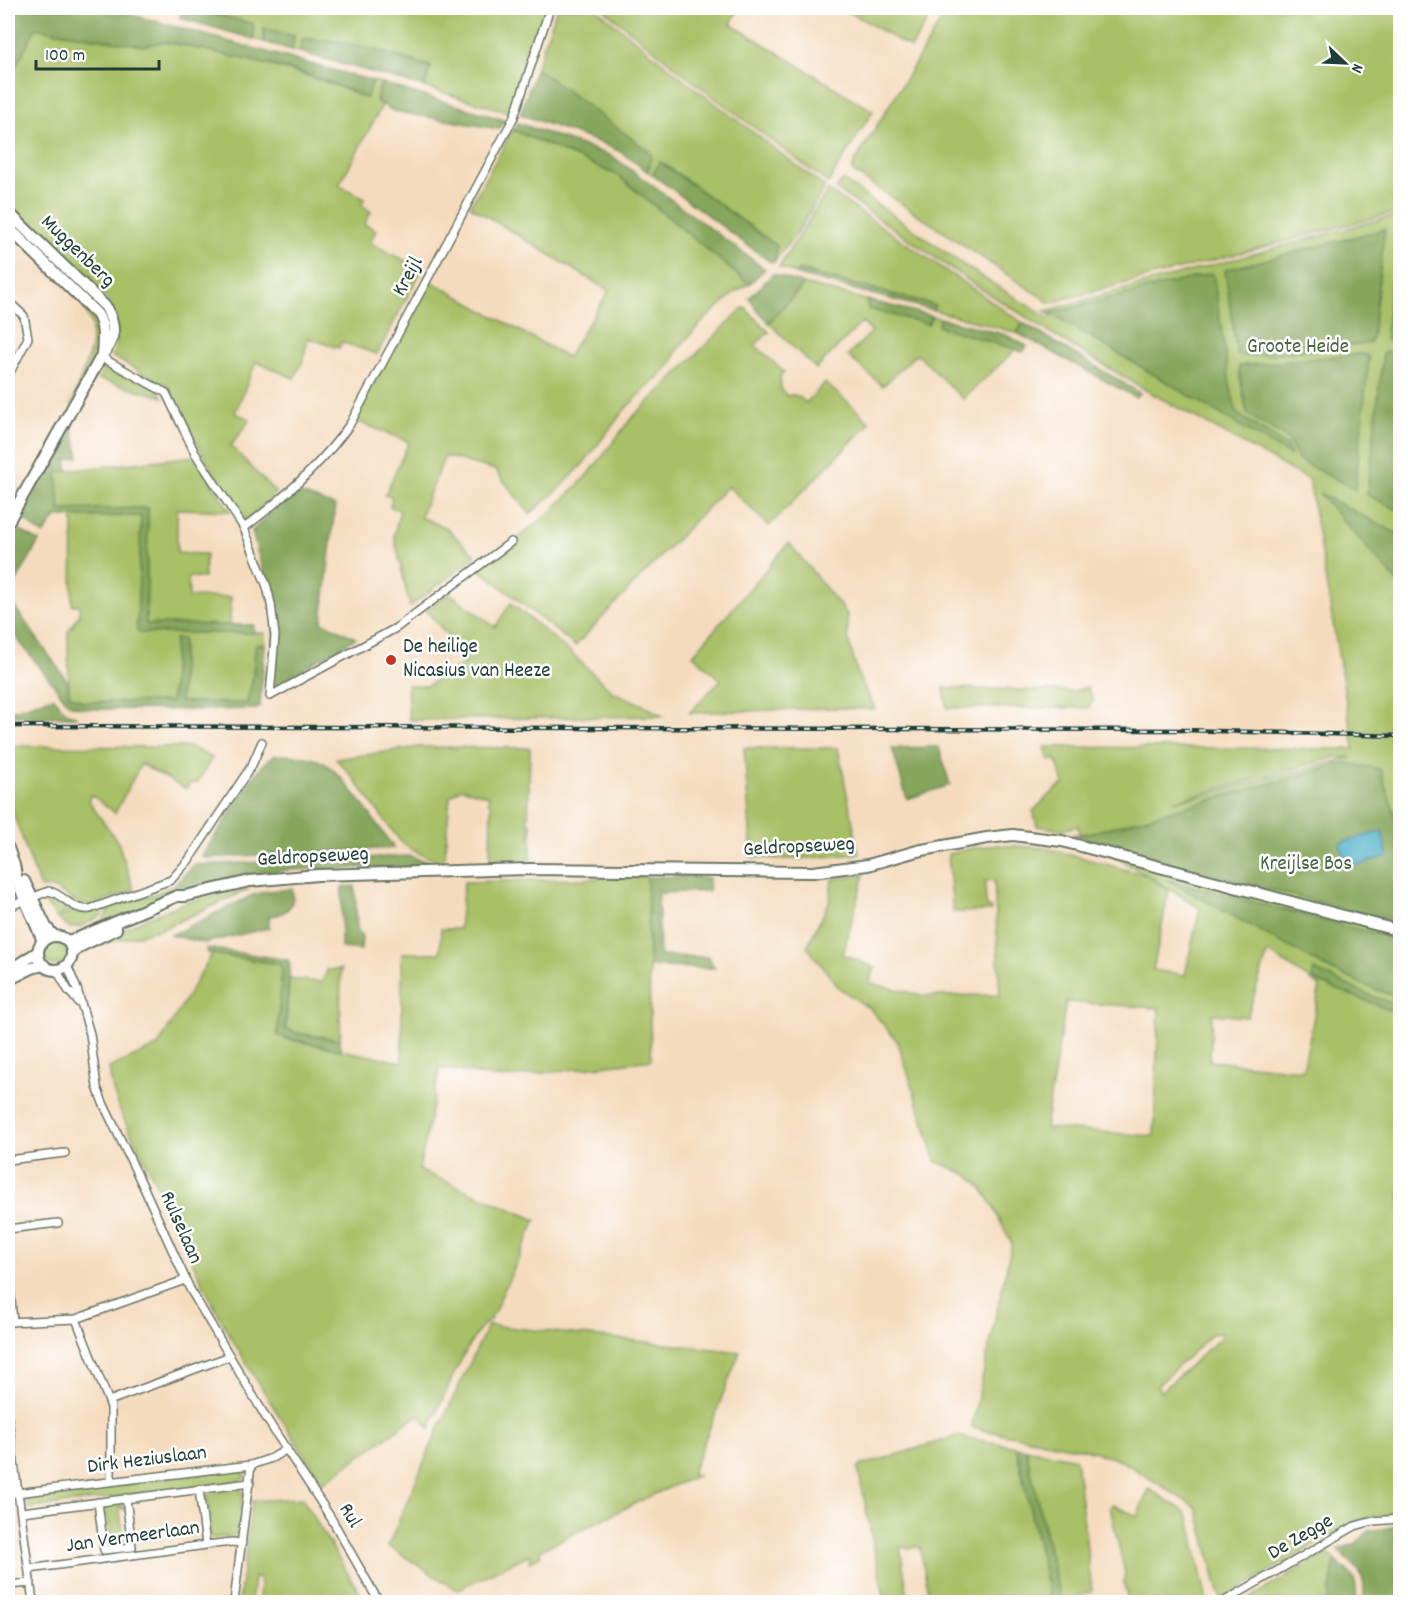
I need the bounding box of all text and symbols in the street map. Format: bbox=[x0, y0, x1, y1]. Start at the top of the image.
scale bar bbox=[36, 33, 159, 71]
north arrow bbox=[1315, 33, 1375, 93]
text: 100 m bbox=[45, 44, 85, 69]
text: N bbox=[1344, 60, 1369, 76]
street label: Muggenberg bbox=[33, 209, 121, 295]
street label: Kreijl bbox=[386, 252, 432, 302]
park label: Groote Heide bbox=[1247, 333, 1349, 363]
place label: De heilige Nicasius van Heeze bbox=[403, 633, 550, 687]
marker: De heilige Nicasius van Heeze bbox=[384, 653, 398, 667]
street label: Geldropseweg bbox=[743, 830, 855, 866]
street label: Geldropseweg bbox=[257, 840, 369, 876]
park label: Kreijlse Bos bbox=[1260, 850, 1352, 880]
street label: Rulselaan bbox=[151, 1187, 209, 1269]
street label: Dirk Heziuslaan bbox=[86, 1439, 208, 1483]
street label: Rul bbox=[330, 1498, 368, 1534]
street label: De Zegge bbox=[1263, 1507, 1339, 1569]
street label: Jan Vermeerlaan bbox=[64, 1514, 202, 1562]

